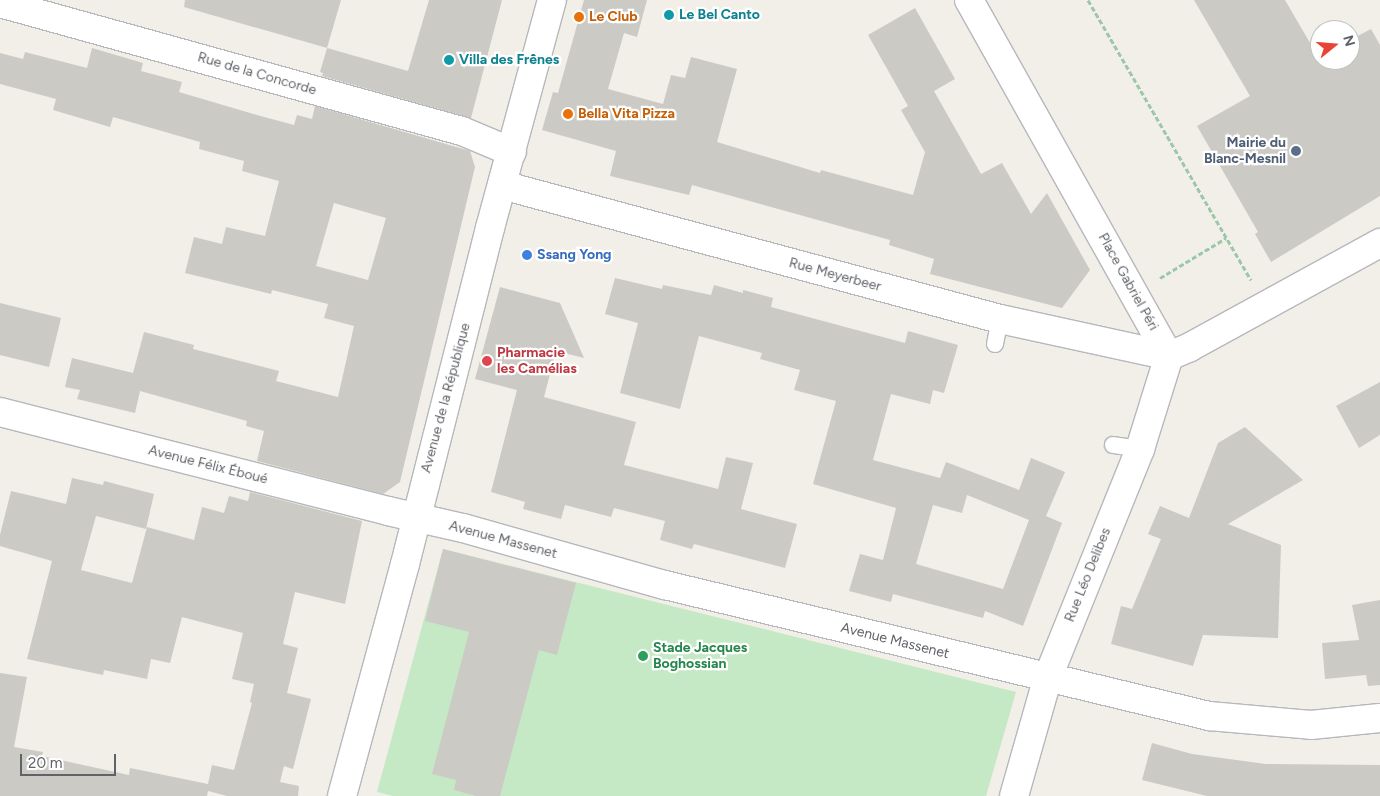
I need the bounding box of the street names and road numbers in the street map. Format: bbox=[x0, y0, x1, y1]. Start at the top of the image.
street label: Rue de la Concorde bbox=[196, 49, 318, 99]
street label: Place Gabriel Péri bbox=[1094, 230, 1162, 334]
street label: Rue Meyerbeer bbox=[787, 255, 883, 295]
street label: Avenue de la République bbox=[418, 321, 474, 475]
street label: Avenue Félix Éboué bbox=[147, 442, 269, 488]
street label: Avenue Massenet bbox=[447, 517, 559, 563]
street label: Rue Léo Delibes bbox=[1061, 525, 1115, 625]
street label: Avenue Massenet bbox=[839, 619, 951, 663]

